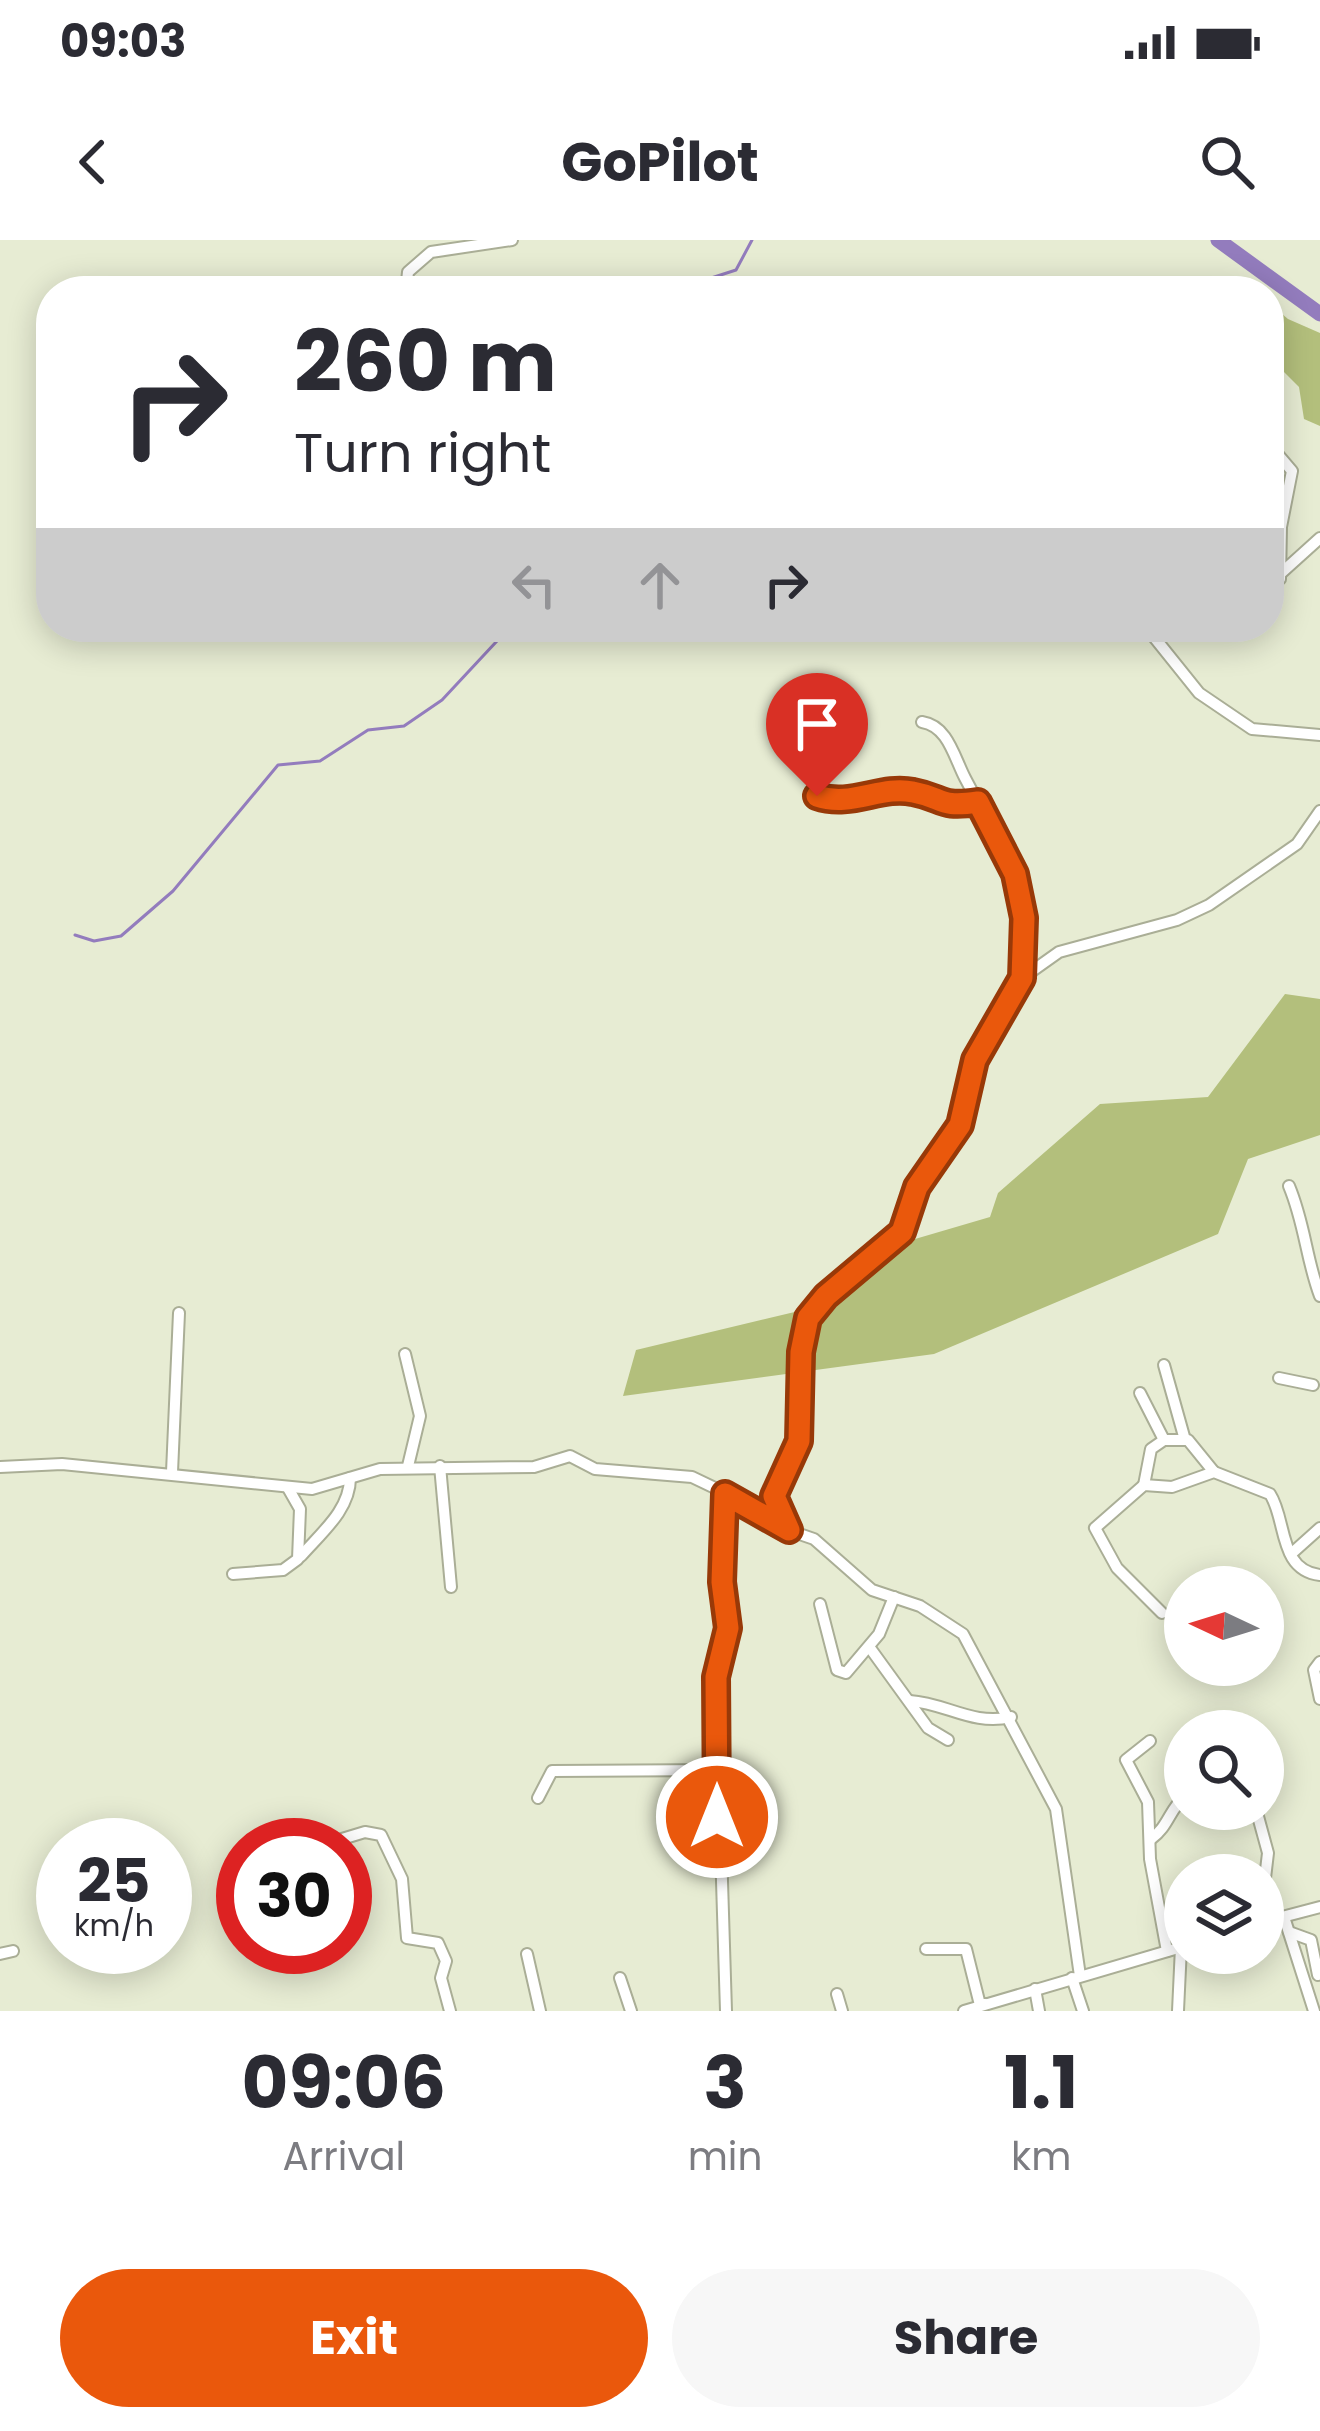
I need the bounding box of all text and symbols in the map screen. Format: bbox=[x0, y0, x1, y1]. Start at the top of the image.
text: 09:03 bbox=[60, 10, 186, 73]
text: GoPilot bbox=[561, 124, 759, 200]
icon: back bbox=[60, 129, 126, 195]
icon: search bbox=[1194, 129, 1260, 195]
text: 260 m bbox=[294, 303, 557, 420]
icon: right bbox=[96, 324, 252, 480]
text: Turn right bbox=[294, 415, 551, 491]
icon: left bbox=[501, 552, 567, 618]
icon: ahead bbox=[627, 552, 693, 618]
icon: right bbox=[753, 552, 819, 618]
pin bbox=[766, 673, 868, 796]
icon: arrive bbox=[784, 691, 850, 757]
north arrow bbox=[1164, 1566, 1284, 1686]
map controls bbox=[1164, 1566, 1284, 1974]
button: search bbox=[1164, 1710, 1284, 1830]
position arrow bbox=[654, 1754, 780, 1880]
speed limit sign: 30 bbox=[216, 1818, 372, 1974]
text: 25 bbox=[77, 1839, 151, 1923]
button: layers bbox=[1164, 1854, 1284, 1974]
text: km/h bbox=[74, 1904, 154, 1947]
text: 09:06 bbox=[242, 2032, 446, 2133]
text: 3 bbox=[703, 2032, 747, 2133]
text: 1.1 bbox=[1004, 2032, 1078, 2133]
text: Arrival bbox=[282, 2129, 405, 2184]
text: min bbox=[688, 2129, 762, 2184]
text: km bbox=[1011, 2129, 1071, 2184]
button: Exit bbox=[60, 2269, 648, 2407]
button: Share bbox=[672, 2269, 1260, 2407]

